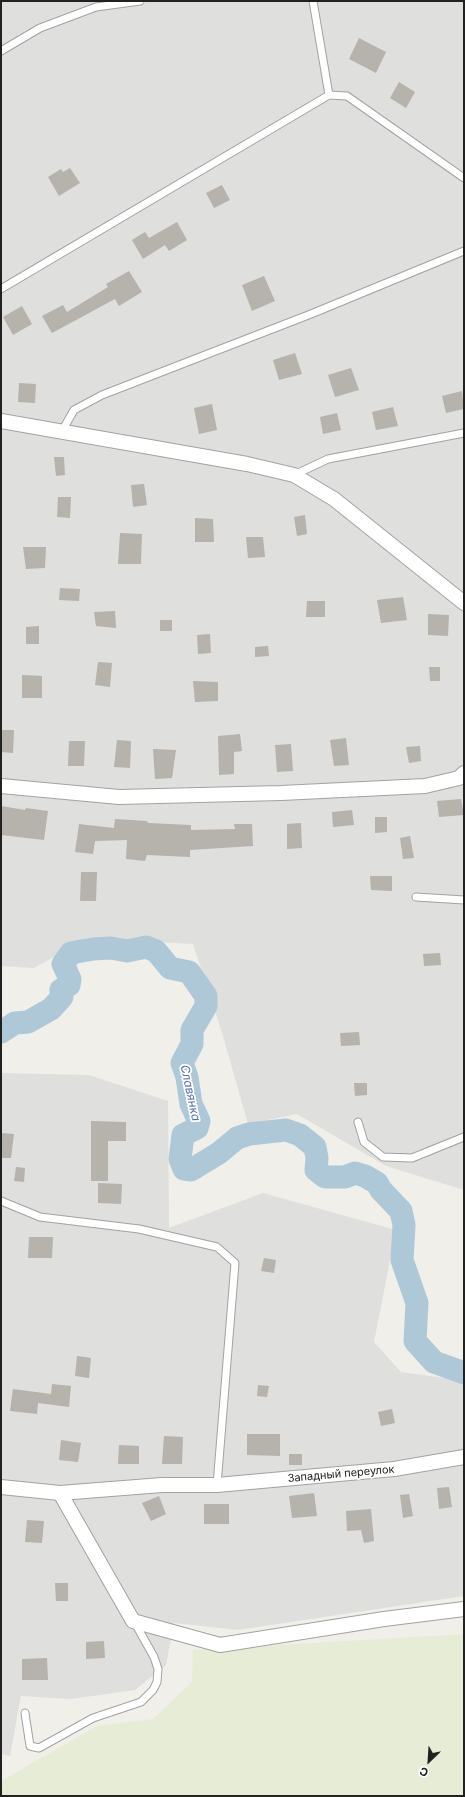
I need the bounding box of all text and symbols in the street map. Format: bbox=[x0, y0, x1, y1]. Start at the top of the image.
water label: Славянка bbox=[177, 1063, 203, 1123]
street label: Западный переулок bbox=[287, 1463, 395, 1485]
north arrow bbox=[409, 1741, 449, 1781]
text: С bbox=[417, 1764, 431, 1780]

